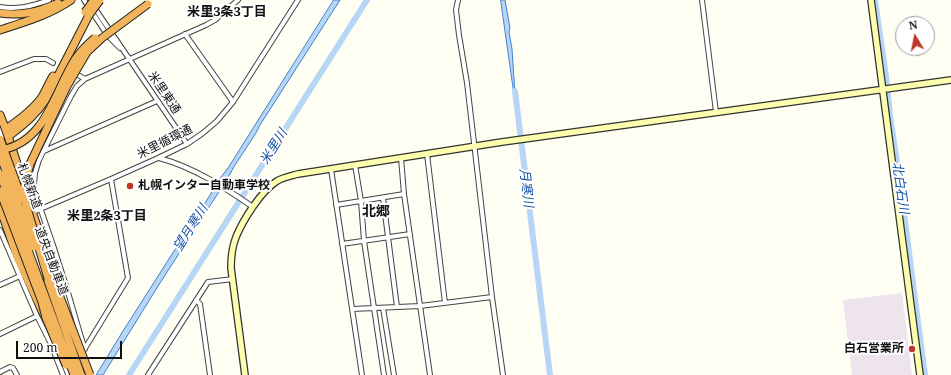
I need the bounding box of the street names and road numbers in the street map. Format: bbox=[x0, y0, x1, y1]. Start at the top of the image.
street label: 米里東通 bbox=[145, 69, 183, 117]
street label: 米里循環通 bbox=[135, 122, 195, 162]
street label: 札幌新道 bbox=[14, 161, 44, 211]
street label: 道央自動車道 bbox=[31, 225, 71, 297]

